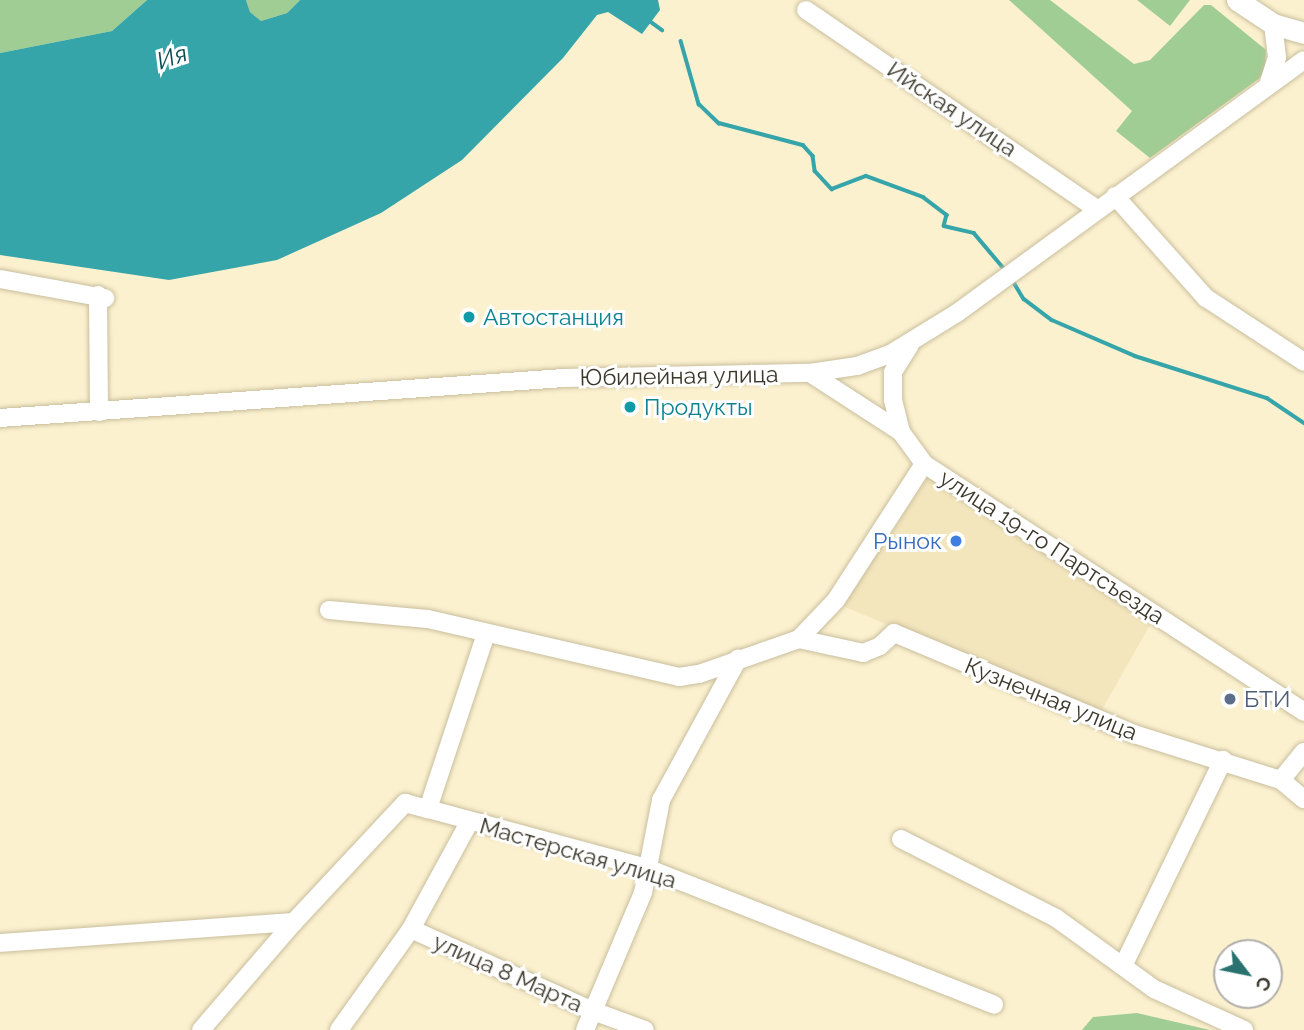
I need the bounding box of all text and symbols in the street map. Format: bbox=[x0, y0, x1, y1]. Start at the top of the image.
water label: Ия bbox=[153, 38, 191, 76]
street label: Ийская улица bbox=[882, 55, 1022, 163]
place label: Автостанция bbox=[483, 303, 624, 331]
marker: Автостанция bbox=[461, 309, 477, 325]
street label: Юбилейная улица bbox=[579, 360, 779, 392]
place label: Продукты bbox=[644, 393, 753, 421]
marker: Продукты bbox=[622, 399, 638, 415]
street label: улица 19-го Партсъезда bbox=[934, 464, 1170, 630]
place label: Рынок bbox=[873, 527, 942, 555]
marker: Рынок bbox=[948, 533, 964, 549]
street label: Кузнечная улица bbox=[960, 652, 1142, 746]
place label: БТИ bbox=[1244, 685, 1291, 713]
marker: БТИ bbox=[1222, 691, 1238, 707]
street label: Мастерская улица bbox=[476, 812, 680, 894]
street label: улица 8 Марта bbox=[429, 928, 587, 1018]
north arrow bbox=[1213, 939, 1283, 1009]
text: С bbox=[1251, 973, 1277, 995]

